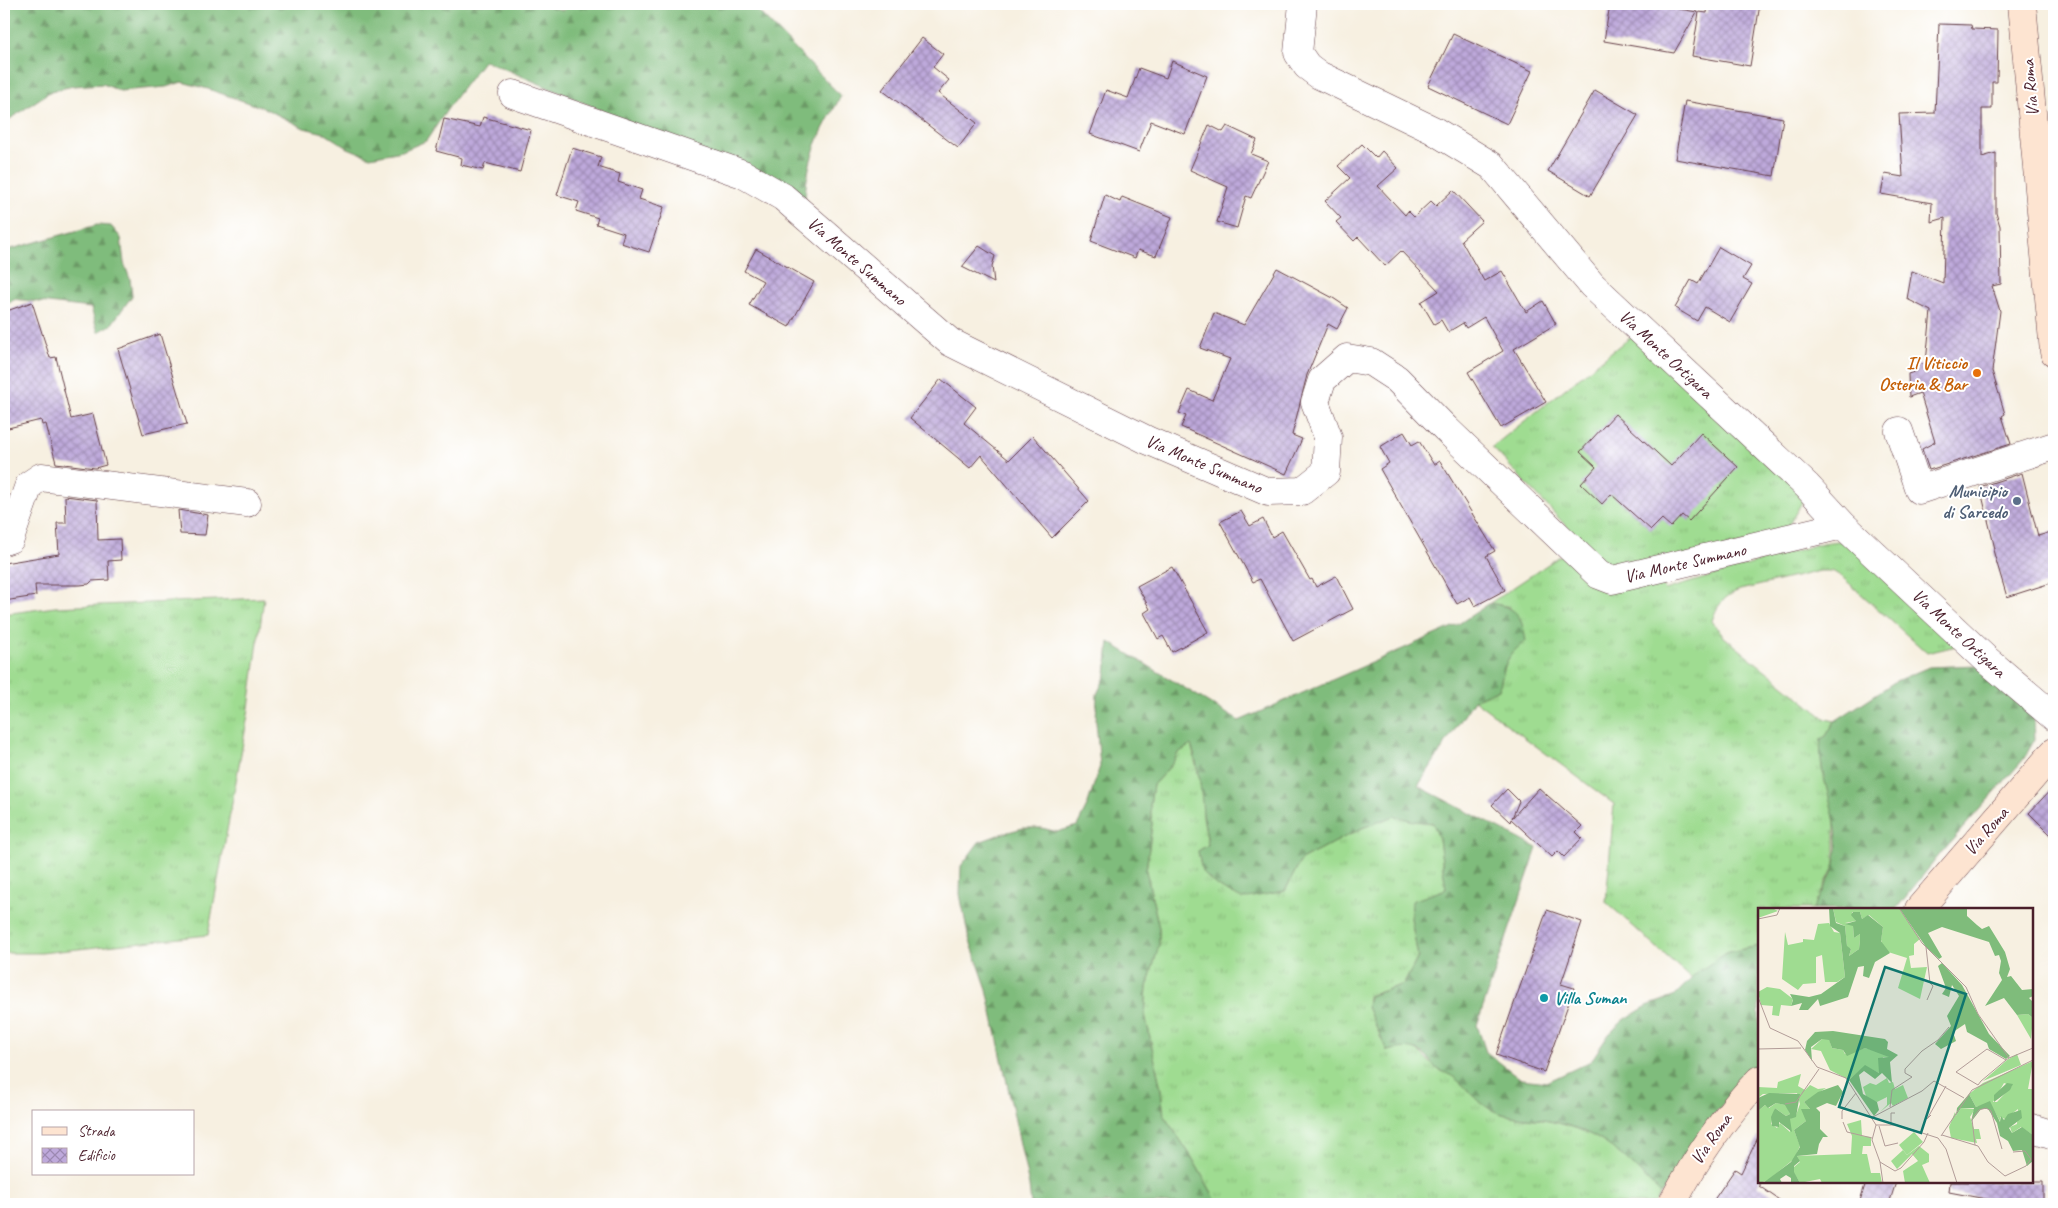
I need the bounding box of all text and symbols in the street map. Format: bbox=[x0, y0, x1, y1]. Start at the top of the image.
street label: Via Roma bbox=[2016, 58, 2043, 117]
street label: Via Monte Summano bbox=[803, 212, 912, 311]
street label: Via Monte Ortigara bbox=[1615, 305, 1718, 404]
place label: Il Viticcio Osteria & Bar bbox=[1879, 352, 1970, 395]
marker: Il Viticcio Osteria & Bar bbox=[1971, 367, 1983, 379]
street label: Via Monte Summano bbox=[1143, 430, 1267, 499]
place label: Municipio di Sarcedo bbox=[1942, 480, 2008, 523]
marker: Municipio di Sarcedo bbox=[2011, 495, 2023, 507]
street label: Via Monte Summano bbox=[1622, 538, 1749, 588]
street label: Via Monte Ortigara bbox=[1908, 584, 2011, 683]
street label: Via Roma bbox=[1959, 801, 2014, 860]
inset map bbox=[1758, 908, 2033, 1183]
place label: Villa Suman bbox=[1554, 987, 1627, 1009]
marker: Villa Suman bbox=[1538, 992, 1550, 1004]
street label: Via Roma bbox=[1686, 1108, 1737, 1169]
legend bbox=[32, 1110, 195, 1176]
text: Strada bbox=[78, 1122, 115, 1141]
text: Edificio bbox=[78, 1146, 116, 1165]

